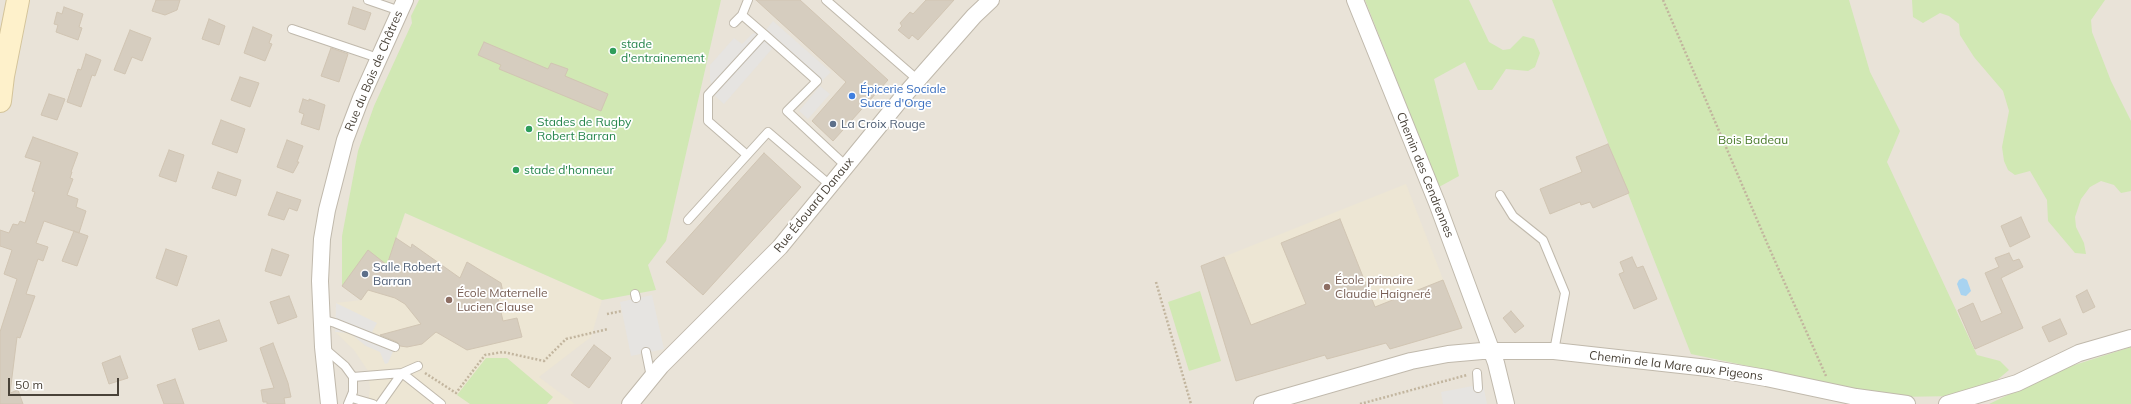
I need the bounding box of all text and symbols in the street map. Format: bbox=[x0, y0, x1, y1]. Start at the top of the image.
street label: Rue du Bois de Châtres bbox=[342, 9, 406, 133]
place label: stade d'entrainement bbox=[621, 37, 705, 65]
marker: stade d'entrainement bbox=[608, 46, 618, 56]
place label: Épicerie Sociale Sucre d'Orge bbox=[860, 82, 946, 110]
marker: Épicerie Sociale Sucre d'Orge bbox=[847, 91, 857, 101]
street label: Chemin des Cendrennes bbox=[1393, 110, 1457, 240]
place label: Stades de Rugby Robert Barran bbox=[537, 115, 631, 143]
place label: La Croix Rouge bbox=[841, 117, 925, 131]
marker: La Croix Rouge bbox=[828, 119, 838, 129]
marker: Stades de Rugby Robert Barran bbox=[524, 124, 534, 134]
park label: Bois Badeau bbox=[1718, 133, 1788, 147]
street label: Rue Édouard Danaux bbox=[771, 154, 857, 256]
place label: stade d'honneur bbox=[524, 163, 614, 177]
marker: stade d'honneur bbox=[511, 165, 521, 175]
place label: Salle Robert Barran bbox=[373, 260, 441, 288]
marker: Salle Robert Barran bbox=[360, 269, 370, 279]
place label: École primaire Claudie Haigneré bbox=[1335, 273, 1431, 301]
marker: École primaire Claudie Haigneré bbox=[1322, 282, 1332, 292]
place label: École Maternelle Lucien Clause bbox=[457, 286, 548, 314]
marker: École Maternelle Lucien Clause bbox=[444, 295, 454, 305]
street label: Chemin de la Mare aux Pigeons bbox=[1588, 348, 1764, 384]
scale bar bbox=[10, 370, 121, 396]
text: 50 m bbox=[15, 377, 43, 392]

